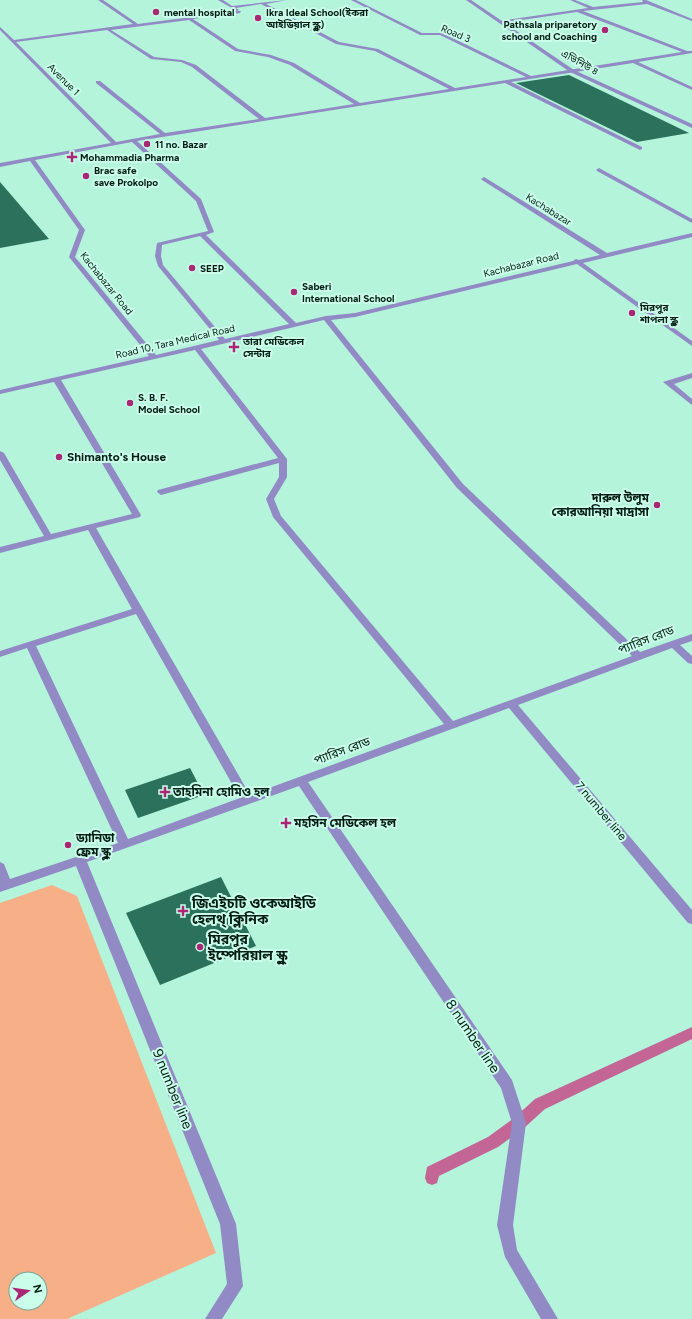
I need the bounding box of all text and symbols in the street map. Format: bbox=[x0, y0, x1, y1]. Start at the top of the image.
place label: mental hospital bbox=[164, 6, 235, 19]
place label: Ikra Ideal School(ইকরা আইডিয়াল স্কুল) bbox=[265, 6, 368, 32]
marker: mental hospital bbox=[151, 7, 161, 17]
marker: Ikra Ideal School(ইকরা আইডিয়াল স্কুল) bbox=[253, 13, 263, 23]
place label: Pathsala priparetory school and Coaching bbox=[502, 18, 597, 43]
street label: Road 3 bbox=[439, 21, 473, 45]
marker: Pathsala priparetory school and Coaching bbox=[600, 25, 610, 35]
street label: এভিনিউ ৪ bbox=[559, 47, 601, 78]
street label: Avenue 1 bbox=[45, 60, 83, 98]
place label: 11 no. Bazar bbox=[155, 138, 208, 151]
marker: 11 no. Bazar bbox=[142, 139, 152, 149]
place label: Mohammadia Pharma bbox=[80, 151, 179, 164]
marker: Mohammadia Pharma bbox=[67, 152, 77, 162]
place label: Brac safe save Prokolpo bbox=[94, 164, 158, 189]
marker: Brac safe save Prokolpo bbox=[81, 171, 91, 181]
street label: Kachabazar bbox=[523, 190, 575, 229]
street label: Kachabazar Road bbox=[77, 249, 136, 317]
street label: Kachabazar Road bbox=[482, 249, 560, 280]
place label: SEEP bbox=[200, 262, 224, 275]
marker: SEEP bbox=[187, 263, 197, 273]
place label: Saberi International School bbox=[302, 280, 394, 305]
marker: Saberi International School bbox=[289, 287, 299, 297]
place label: মিরপুর শাপলা স্কুল bbox=[639, 301, 679, 327]
marker: মিরপুর শাপলা স্কুল bbox=[627, 308, 637, 318]
street label: Road 10, Tara Medical Road bbox=[114, 321, 236, 362]
place label: তারা মেডিকেল সেন্টার bbox=[242, 335, 304, 360]
marker: তারা মেডিকেল সেন্টার bbox=[228, 341, 240, 353]
place label: S. B. F. Model School bbox=[138, 391, 200, 416]
marker: S. B. F. Model School bbox=[125, 398, 135, 408]
place label: Shimanto's House bbox=[67, 450, 166, 464]
marker: Shimanto's House bbox=[54, 452, 64, 462]
place label: দারুল উলুম কোরআনিয়া মাদ্রাসা bbox=[552, 490, 650, 519]
marker: দারুল উলুম কোরআনিয়া মাদ্রাসা bbox=[652, 500, 662, 510]
street label: প্যারিস রোড bbox=[616, 622, 676, 657]
street label: প্যারিস রোড bbox=[312, 733, 373, 768]
street label: 7 number line bbox=[572, 779, 630, 844]
place label: তাহমিনা হোমিও হল bbox=[172, 784, 270, 799]
marker: তাহমিনা হোমিও হল bbox=[160, 787, 170, 797]
place label: মহসিন মেডিকেল হল bbox=[293, 815, 397, 830]
marker: মহসিন মেডিকেল হল bbox=[281, 818, 291, 828]
place label: ড্যানিডা ফ্রেম স্কুল bbox=[75, 830, 115, 861]
marker: ড্যানিডা ফ্রেম স্কুল bbox=[63, 840, 73, 850]
place label: জিএইচটি ওকেআইডি হেলথ্ ক্লিনিক bbox=[191, 895, 317, 928]
marker: জিএইচটি ওকেআইডি হেলথ্ ক্লিনিক bbox=[177, 905, 189, 917]
place label: মিরপুর ইম্পেরিয়াল স্কুল bbox=[207, 931, 288, 965]
marker: মিরপুর ইম্পেরিয়াল স্কুল bbox=[195, 942, 205, 952]
street label: 8 number line bbox=[442, 996, 504, 1077]
street label: 9 number line bbox=[149, 1047, 196, 1132]
north arrow bbox=[8, 1271, 48, 1311]
text: N bbox=[30, 1283, 45, 1294]

